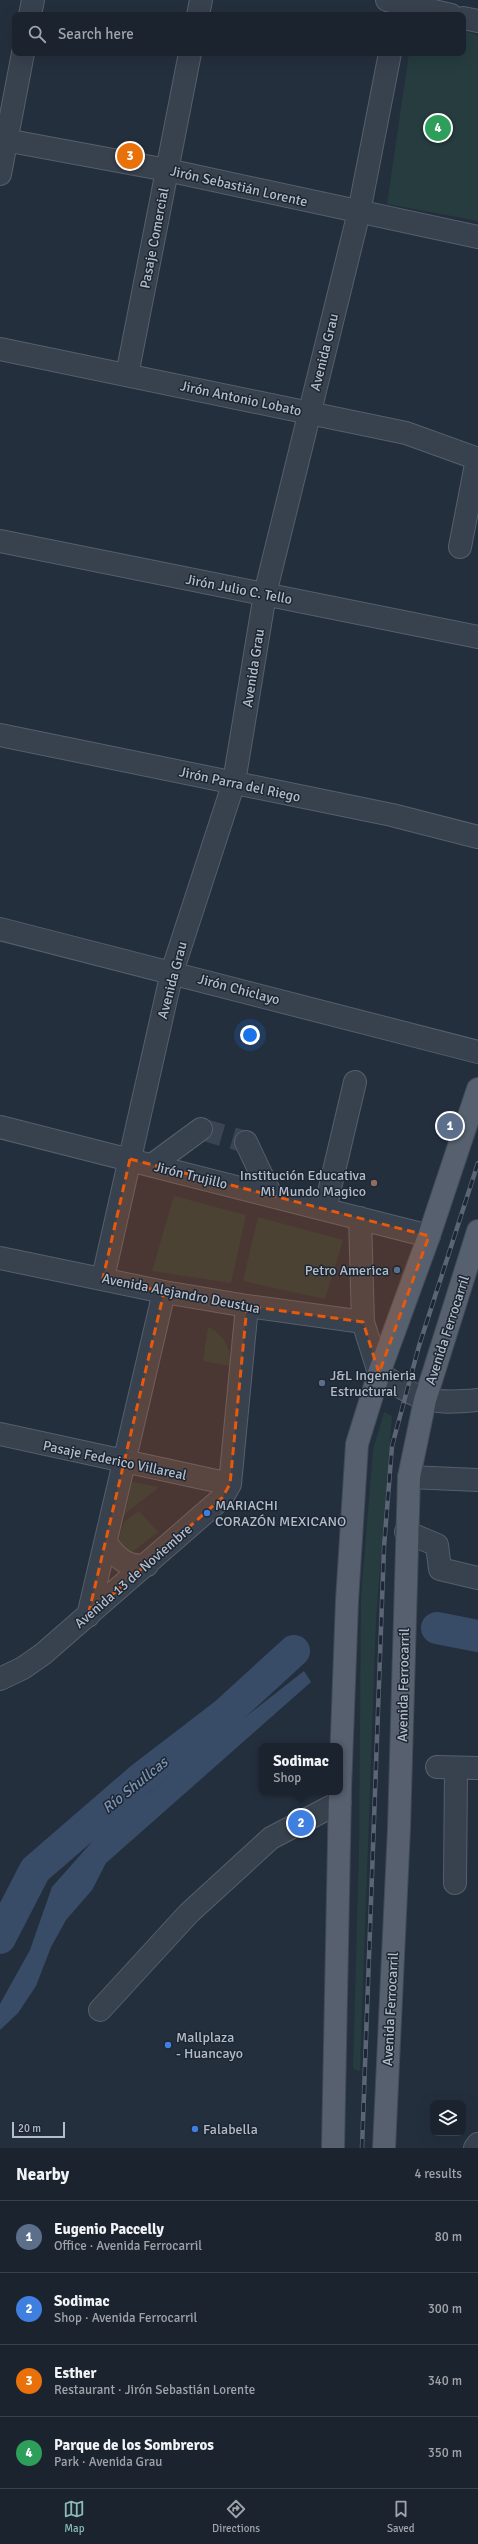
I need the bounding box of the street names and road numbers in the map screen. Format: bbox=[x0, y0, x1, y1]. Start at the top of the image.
street label: Jirón Sebastián Lorente bbox=[169, 162, 309, 211]
street label: Pasaje Comercial bbox=[136, 186, 173, 290]
street label: Avenida Grau bbox=[307, 312, 342, 393]
street label: Jirón Antonio Lobato bbox=[179, 377, 303, 420]
street label: Jirón Julio C. Tello bbox=[184, 571, 294, 608]
street label: Avenida Grau bbox=[239, 628, 268, 709]
street label: Jirón Parra del Riego bbox=[178, 763, 302, 806]
street label: Avenida Grau bbox=[154, 940, 191, 1021]
street label: Jirón Chiclayo bbox=[196, 970, 282, 1009]
street label: Jirón Trujillo bbox=[153, 1158, 229, 1193]
street label: Avenida Alejandro Deustua bbox=[100, 1270, 261, 1317]
street label: Avenida Ferrocarril bbox=[422, 1273, 473, 1387]
street label: Pasaje Federico Villareal bbox=[41, 1437, 188, 1484]
street label: Avenida 13 de Noviembre bbox=[71, 1521, 196, 1632]
street label: Avenida Ferrocarril bbox=[394, 1628, 413, 1742]
street label: Avenida Ferrocarril bbox=[379, 1952, 402, 2066]

